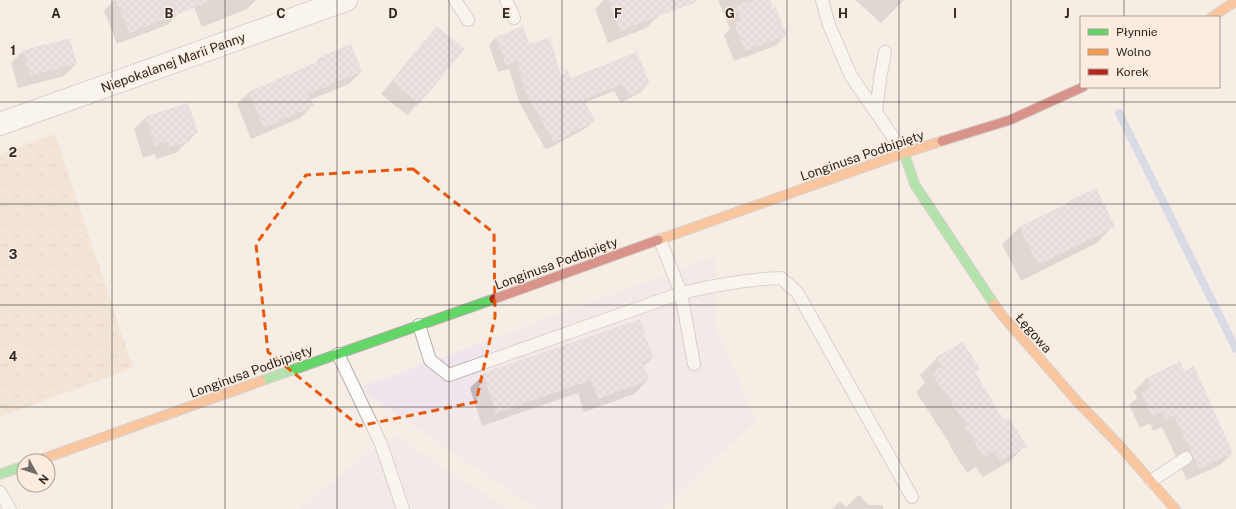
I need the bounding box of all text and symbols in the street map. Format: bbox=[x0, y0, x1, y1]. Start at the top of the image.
text: A bbox=[51, 6, 61, 21]
text: B bbox=[165, 6, 174, 21]
text: C bbox=[276, 6, 286, 21]
text: D bbox=[388, 6, 398, 21]
text: E bbox=[502, 6, 510, 21]
text: F bbox=[614, 6, 622, 21]
text: G bbox=[725, 6, 735, 21]
text: H bbox=[838, 6, 848, 21]
text: I bbox=[953, 6, 957, 21]
text: J bbox=[1064, 6, 1070, 21]
legend bbox=[1080, 16, 1220, 88]
text: Płynnie bbox=[1116, 25, 1158, 39]
street label: Niepokalanej Marii Panny bbox=[99, 29, 248, 96]
text: 1 bbox=[10, 43, 16, 58]
text: Wolno bbox=[1116, 45, 1151, 59]
text: Korek bbox=[1116, 65, 1149, 79]
street label: Longinusa Podbipięty bbox=[798, 127, 926, 184]
text: 2 bbox=[9, 145, 17, 160]
street label: Longinusa Podbipięty bbox=[493, 234, 620, 293]
text: 3 bbox=[9, 247, 18, 262]
street label: Łęgowa bbox=[1013, 311, 1055, 356]
street label: Longinusa Podbipięty bbox=[188, 342, 315, 401]
text: 4 bbox=[9, 349, 18, 364]
north arrow bbox=[16, 453, 56, 493]
text: N bbox=[36, 472, 51, 486]

